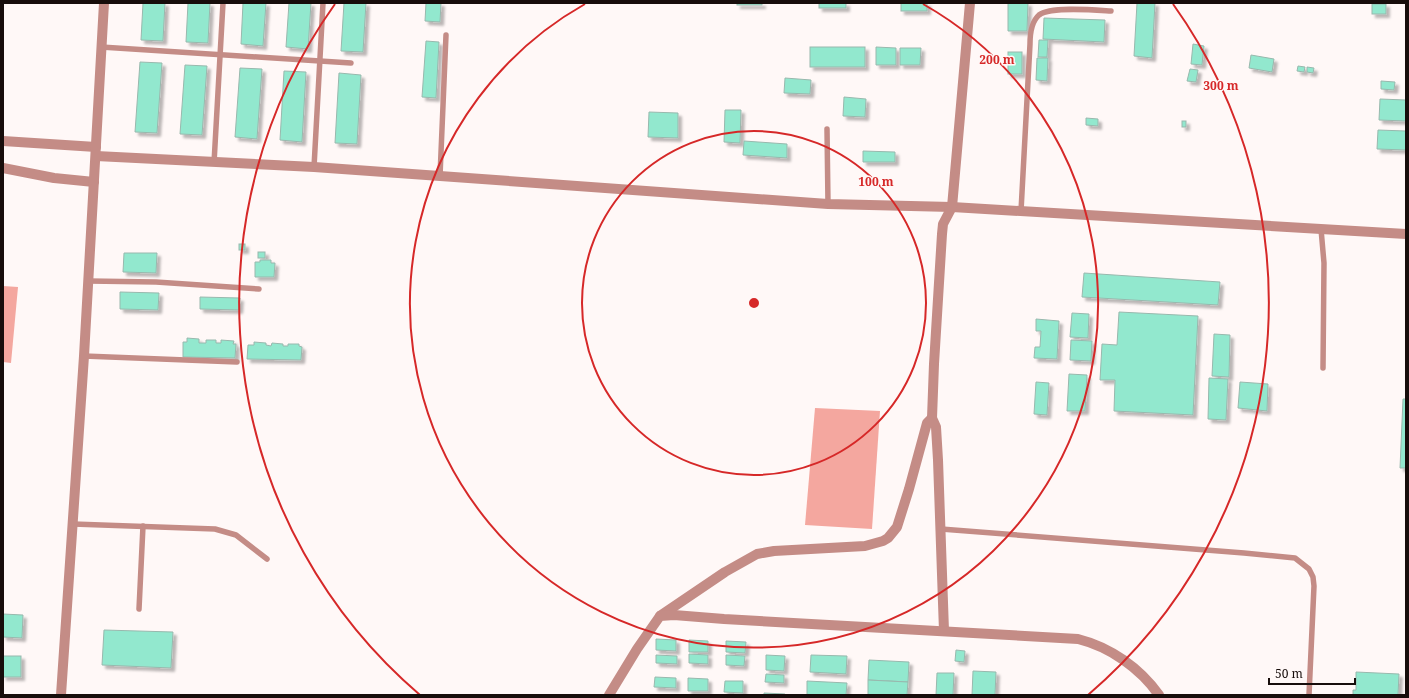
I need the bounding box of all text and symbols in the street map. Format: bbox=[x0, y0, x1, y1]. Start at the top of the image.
text: 200 m bbox=[979, 51, 1015, 68]
text: 300 m bbox=[1203, 77, 1239, 94]
text: 100 m bbox=[858, 173, 894, 190]
centre of rings bbox=[747, 296, 761, 310]
scale bar bbox=[1269, 660, 1355, 686]
text: 50 m bbox=[1275, 665, 1303, 682]

